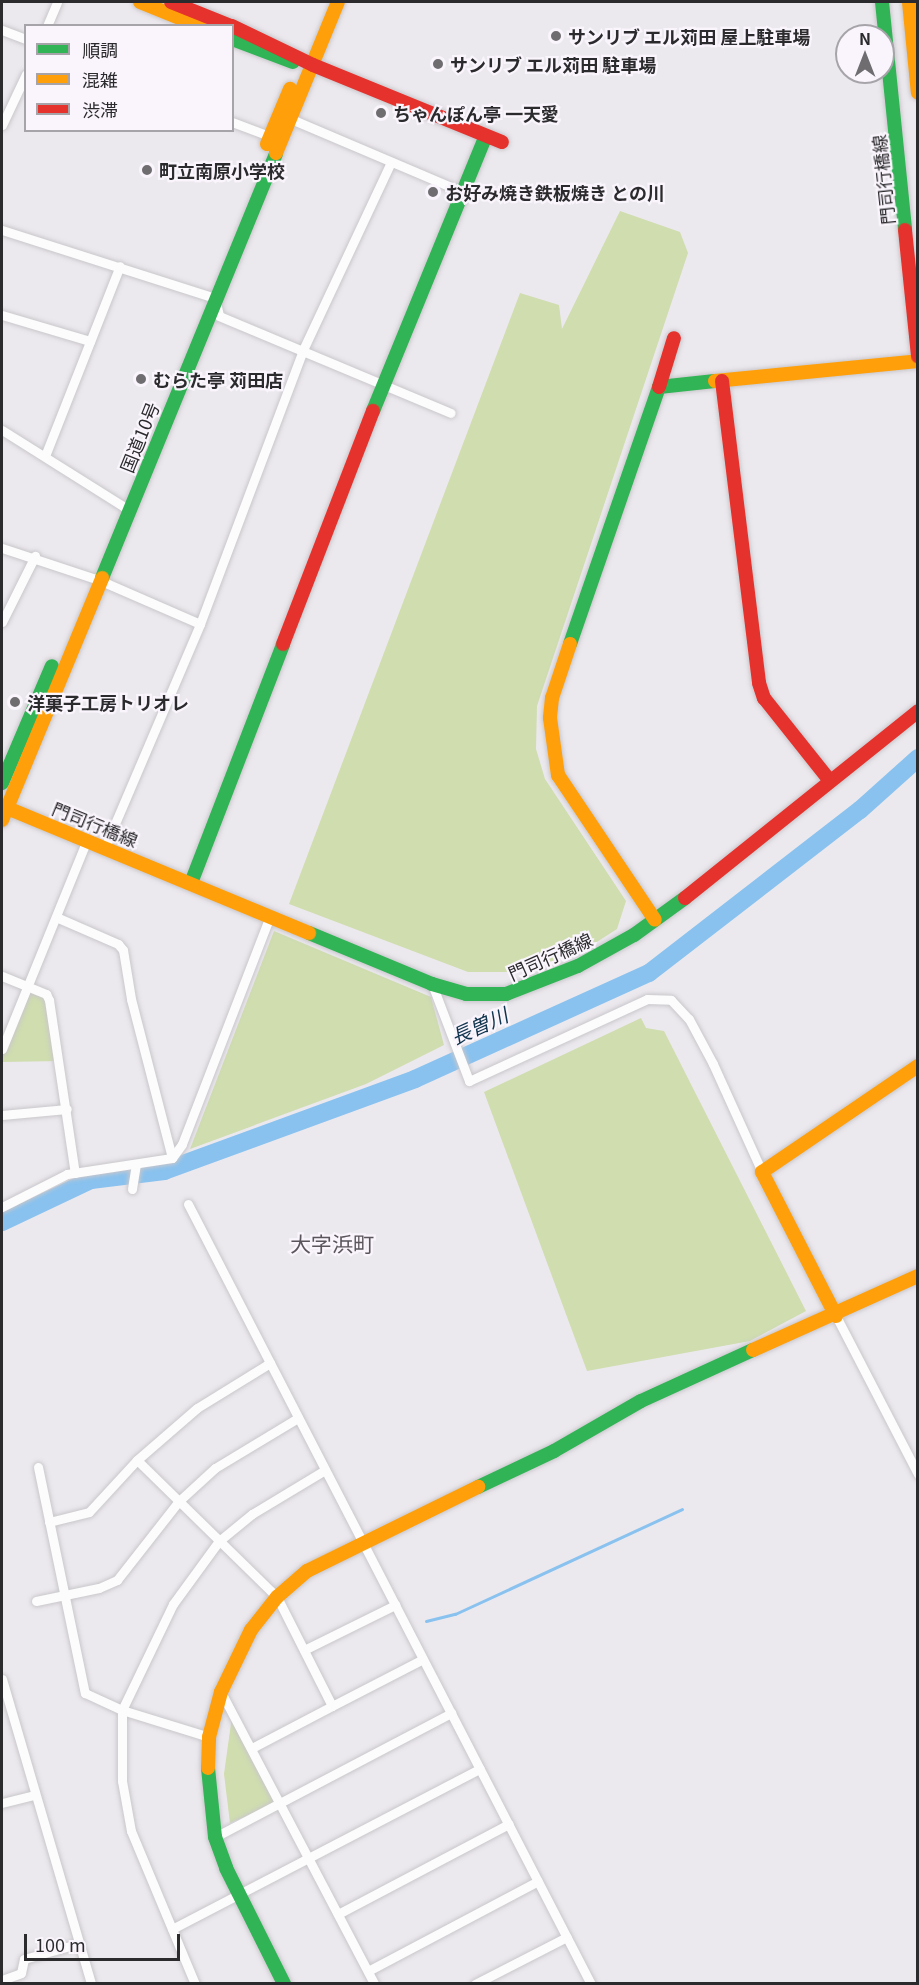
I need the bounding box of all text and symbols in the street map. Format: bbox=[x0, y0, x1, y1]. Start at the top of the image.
legend bbox=[24, 24, 234, 132]
north arrow bbox=[835, 24, 895, 84]
place label: サンリブ エル苅田 屋上駐車場 bbox=[568, 25, 810, 47]
text: N bbox=[859, 26, 871, 50]
marker: サンリブ エル苅田 屋上駐車場 bbox=[549, 29, 563, 43]
text: 順調 bbox=[82, 36, 118, 62]
place label: サンリブ エル苅田 駐車場 bbox=[450, 53, 656, 75]
marker: サンリブ エル苅田 駐車場 bbox=[431, 57, 445, 71]
text: 混雑 bbox=[82, 66, 118, 92]
text: 渋滞 bbox=[82, 96, 118, 122]
place label: ちゃんぽん亭 一天愛 bbox=[393, 102, 559, 124]
marker: ちゃんぽん亭 一天愛 bbox=[374, 106, 388, 120]
street label: 門司行橋線 bbox=[868, 134, 898, 226]
place label: 町立南原小学校 bbox=[159, 159, 285, 181]
marker: 町立南原小学校 bbox=[140, 163, 154, 177]
place label: お好み焼き鉄板焼き との川 bbox=[445, 181, 665, 203]
marker: お好み焼き鉄板焼き との川 bbox=[426, 185, 440, 199]
place label: むらた亭 苅田店 bbox=[153, 368, 283, 390]
marker: むらた亭 苅田店 bbox=[134, 372, 148, 386]
street label: 国道10号 bbox=[115, 399, 163, 475]
place label: 洋菓子工房トリオレ bbox=[27, 691, 189, 713]
marker: 洋菓子工房トリオレ bbox=[8, 695, 22, 709]
street label: 門司行橋線 bbox=[49, 797, 141, 851]
street label: 門司行橋線 bbox=[504, 928, 596, 984]
water label: 長曽川 bbox=[447, 1002, 511, 1048]
district label: 大字浜町 bbox=[290, 1230, 374, 1256]
scale bar bbox=[27, 1922, 183, 1960]
text: 100 m bbox=[35, 1931, 86, 1957]

